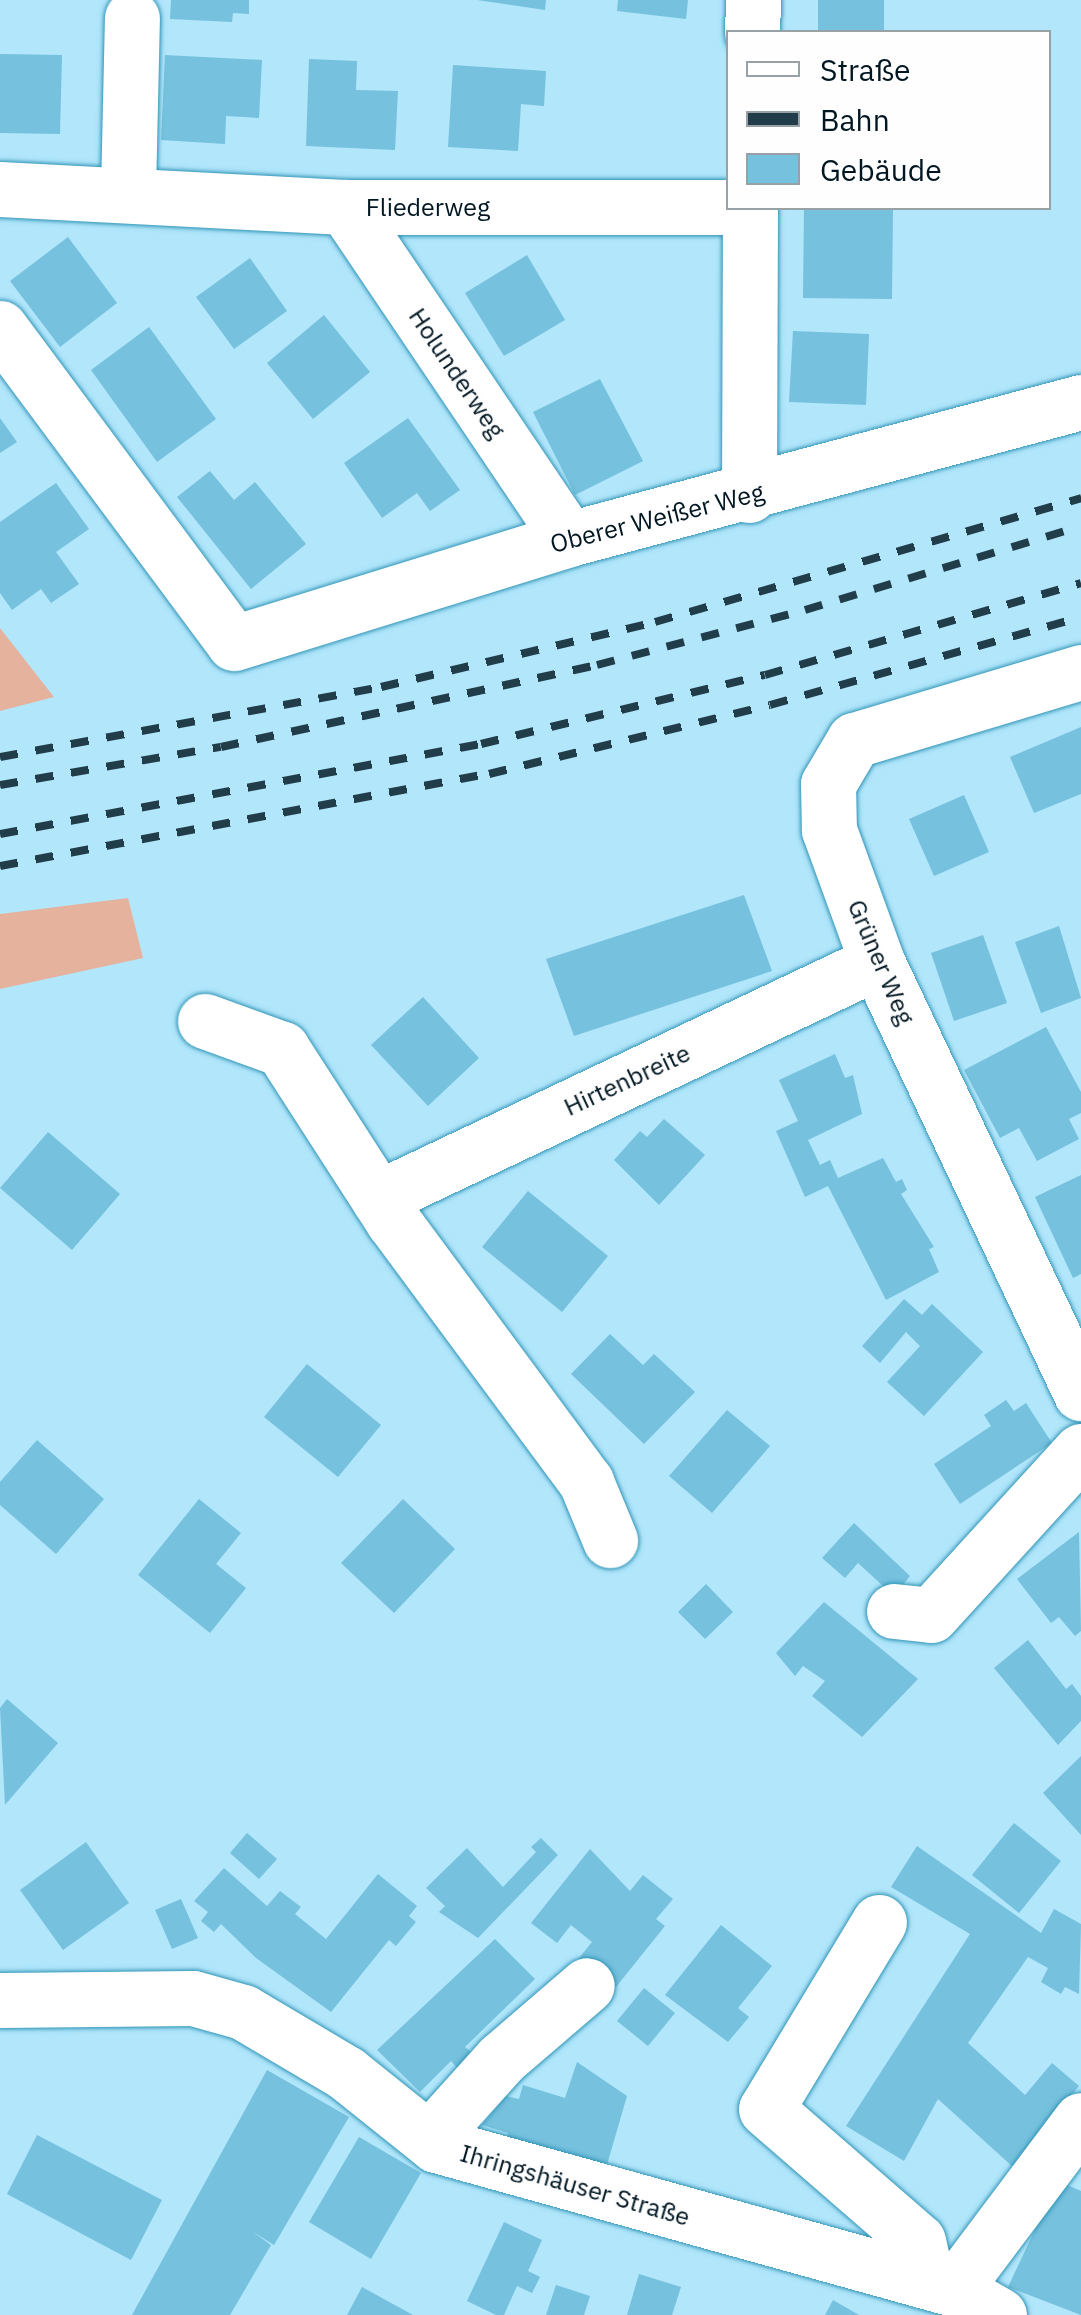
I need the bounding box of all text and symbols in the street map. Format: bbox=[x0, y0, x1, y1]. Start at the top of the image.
legend bbox=[726, 30, 1051, 210]
text: Straße bbox=[820, 50, 911, 89]
text: Bahn bbox=[820, 100, 890, 139]
text: Gebäude bbox=[820, 150, 942, 189]
street label: Fliederweg bbox=[366, 192, 490, 222]
street label: Holunderweg bbox=[403, 302, 511, 444]
street label: Oberer Weißer Weg bbox=[547, 477, 767, 559]
street label: Grüner Weg bbox=[841, 895, 921, 1029]
street label: Hirtenbreite bbox=[559, 1038, 695, 1122]
street label: Ihringshäuser Straße bbox=[457, 2138, 693, 2232]

